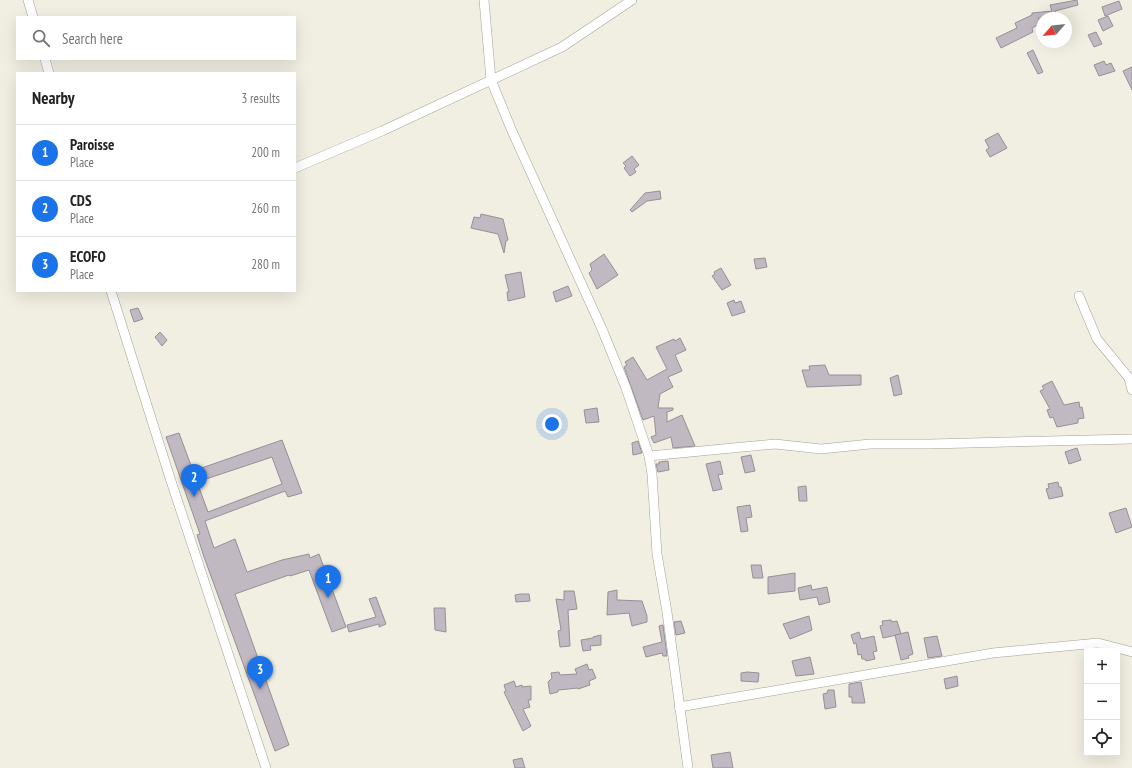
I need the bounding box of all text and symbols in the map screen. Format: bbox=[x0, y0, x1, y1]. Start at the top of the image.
north arrow bbox=[1036, 12, 1072, 48]
search box bbox=[16, 16, 296, 60]
icon: search bbox=[30, 27, 52, 49]
text: Search here bbox=[62, 29, 123, 48]
text: Nearby bbox=[32, 87, 75, 109]
text: 3 results bbox=[241, 90, 280, 107]
text: Paroisse bbox=[70, 135, 114, 154]
text: 1 bbox=[42, 144, 48, 161]
text: 200 m bbox=[251, 144, 280, 161]
text: Place bbox=[70, 154, 94, 171]
text: CDS bbox=[70, 191, 91, 210]
text: 2 bbox=[42, 200, 48, 217]
text: 260 m bbox=[251, 200, 280, 217]
text: Place bbox=[70, 210, 94, 227]
text: ECOFO bbox=[70, 247, 106, 266]
text: 3 bbox=[42, 256, 48, 273]
text: 280 m bbox=[251, 256, 280, 273]
text: Place bbox=[70, 266, 94, 283]
your location bbox=[542, 414, 562, 434]
pin: 2 bbox=[181, 464, 207, 497]
pin: 1 bbox=[315, 565, 341, 598]
map controls bbox=[1084, 648, 1120, 756]
button: + bbox=[1084, 648, 1120, 684]
pin: 3 bbox=[247, 656, 273, 689]
button: − bbox=[1084, 684, 1120, 720]
button: locate bbox=[1084, 720, 1120, 756]

